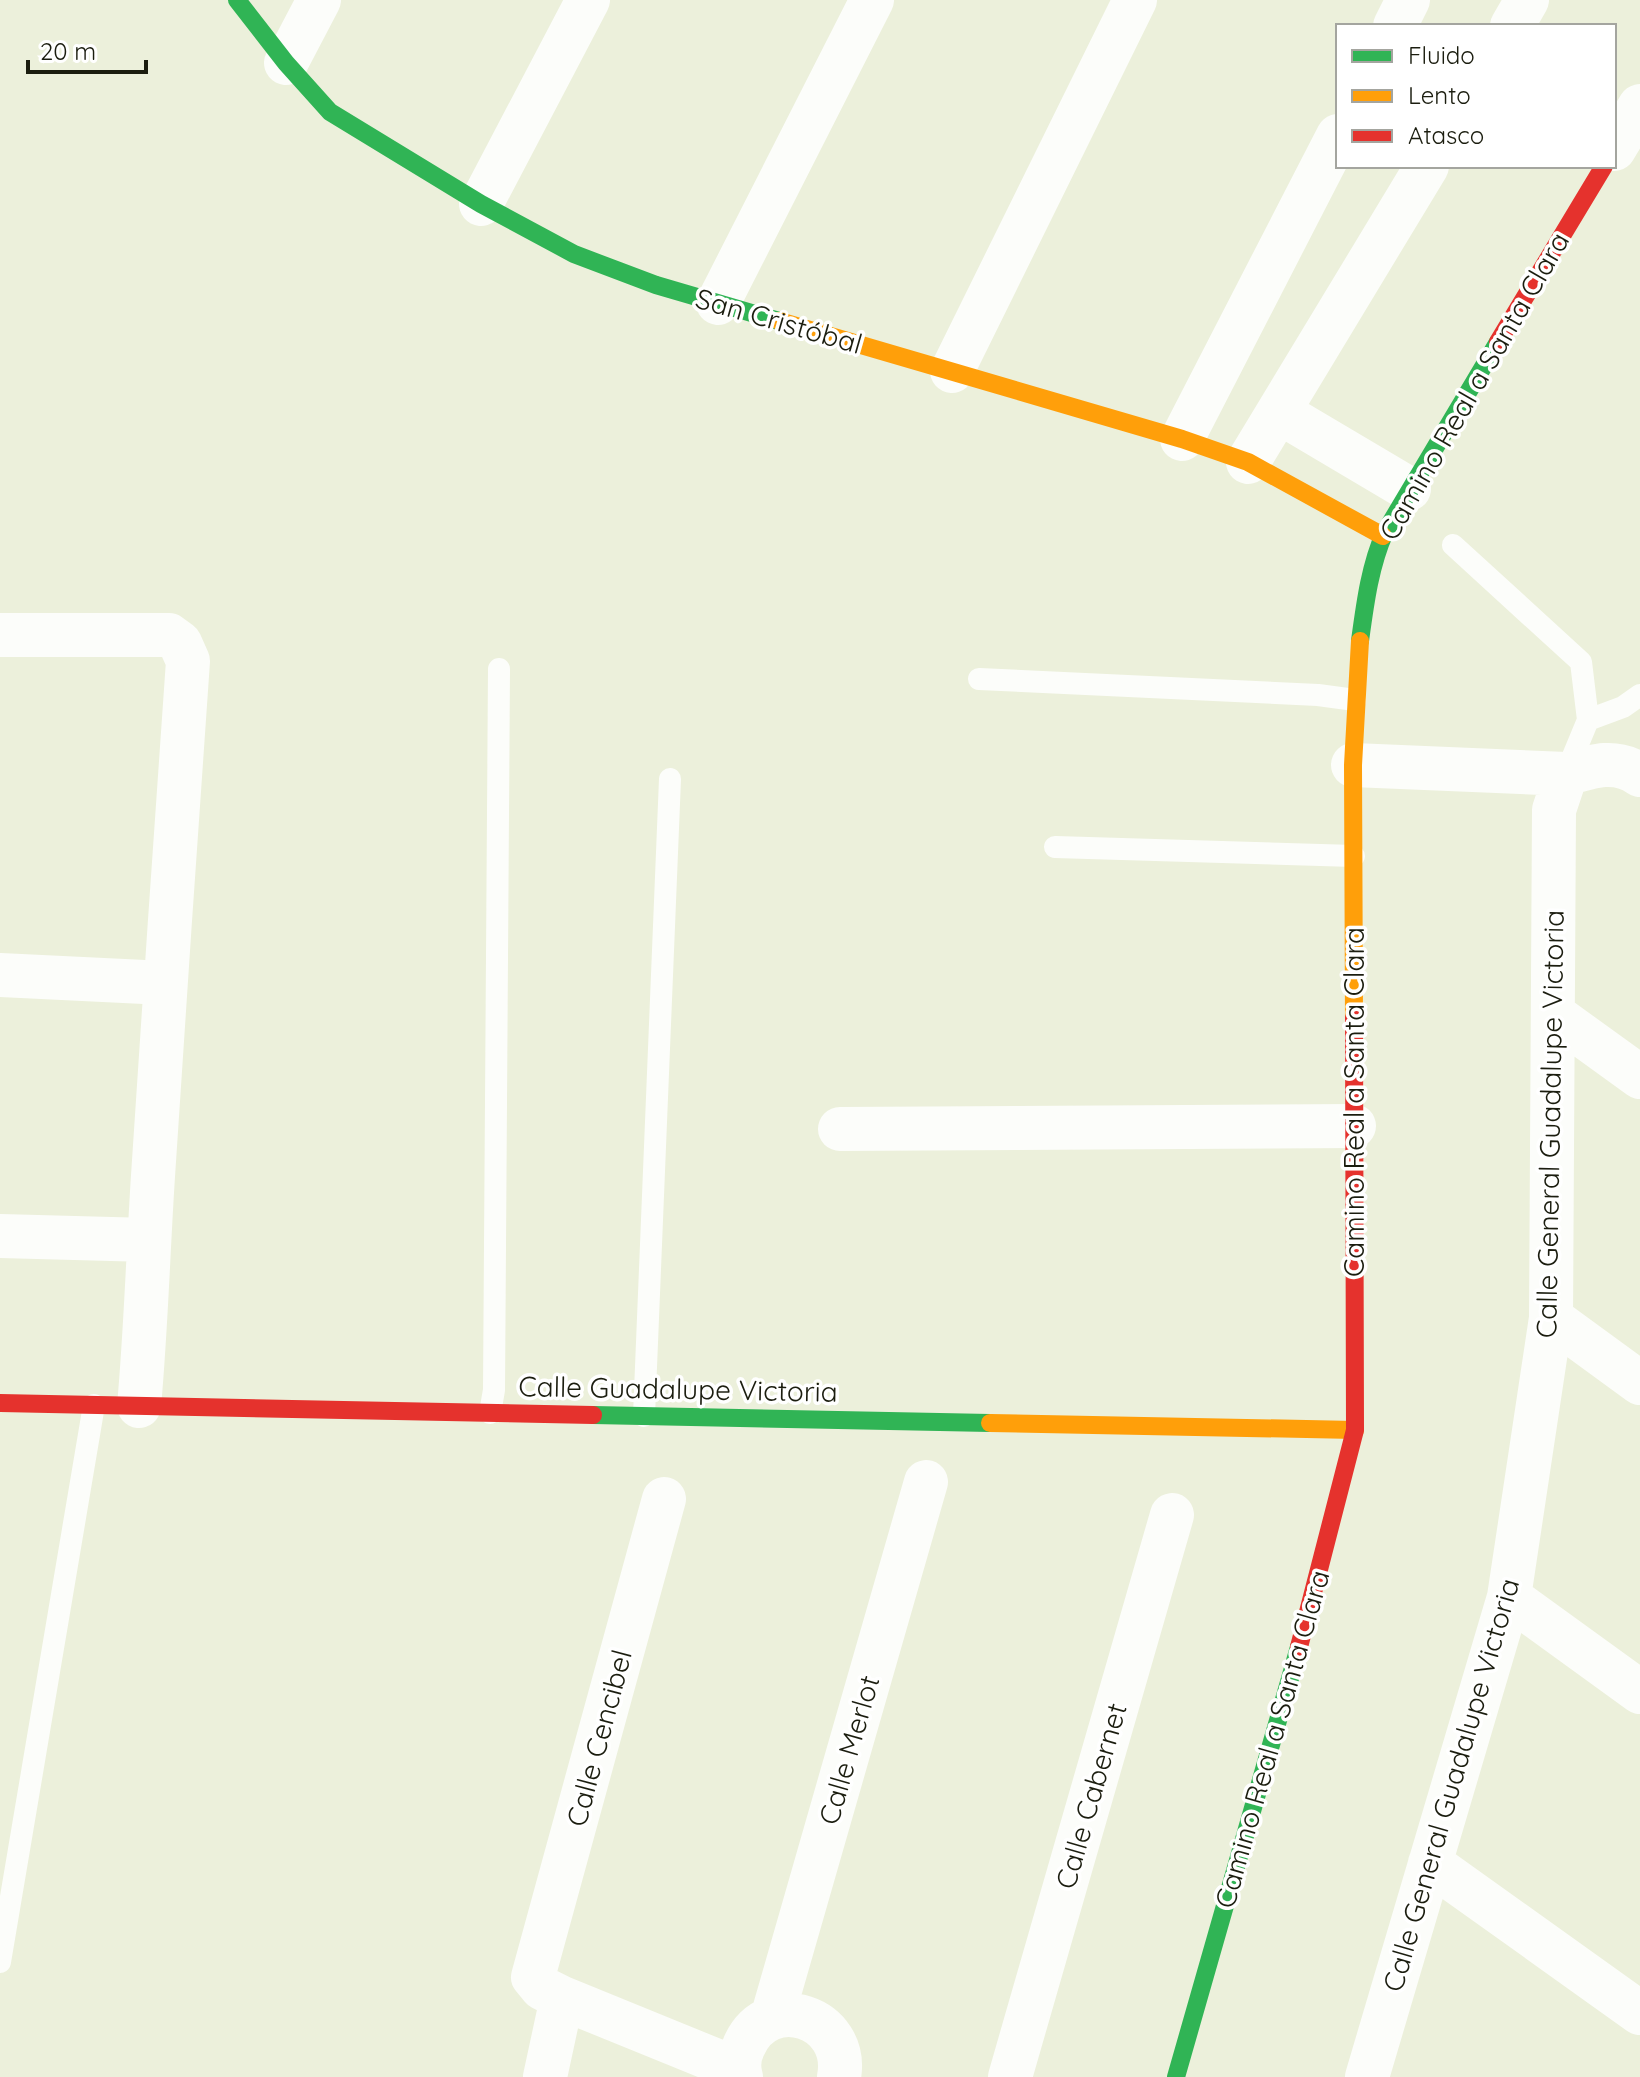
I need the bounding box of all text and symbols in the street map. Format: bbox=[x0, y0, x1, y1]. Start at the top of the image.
scale bar bbox=[28, 24, 146, 74]
legend bbox=[1336, 24, 1616, 168]
text: 20 m bbox=[40, 36, 96, 66]
text: Fluido bbox=[1408, 40, 1475, 70]
text: Lento bbox=[1408, 80, 1471, 110]
text: Atasco bbox=[1408, 120, 1484, 150]
street label: Camino Real a Santa Clara bbox=[1371, 226, 1576, 546]
street label: San Cristóbal bbox=[692, 280, 866, 361]
street label: Calle General Guadalupe Victoria bbox=[1528, 910, 1571, 1338]
street label: Camino Real a Santa Clara bbox=[1336, 927, 1371, 1277]
street label: Calle Guadalupe Victoria bbox=[518, 1368, 838, 1409]
street label: Camino Real a Santa Clara bbox=[1206, 1566, 1337, 1912]
street label: Calle General Guadalupe Victoria bbox=[1375, 1574, 1526, 1995]
street label: Calle Cencibel bbox=[558, 1646, 639, 1830]
street label: Calle Merlot bbox=[811, 1671, 887, 1829]
street label: Calle Cabernet bbox=[1047, 1699, 1134, 1893]

